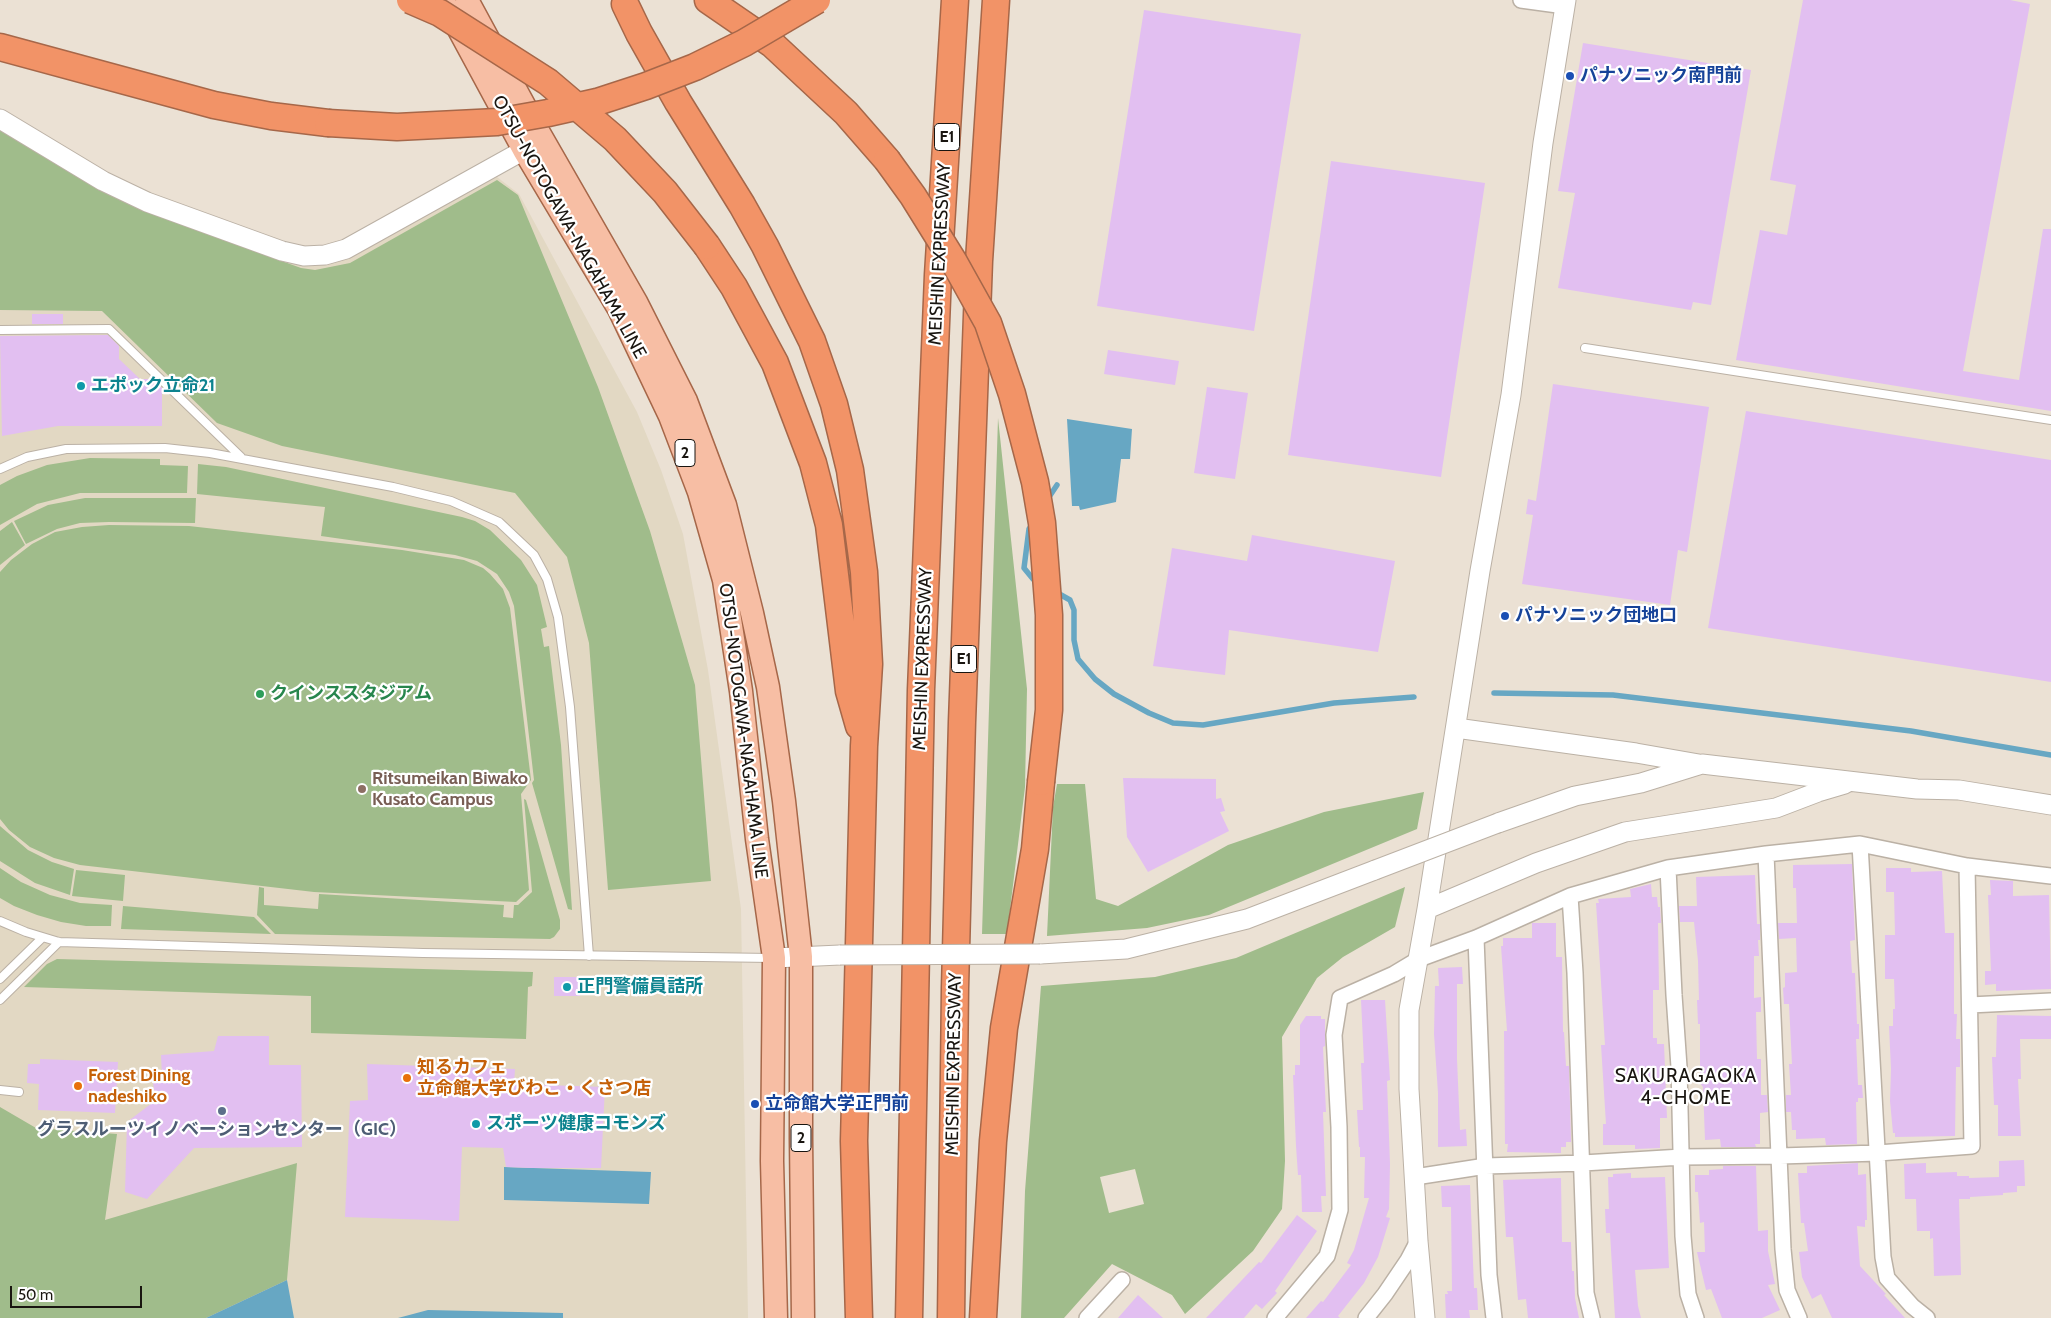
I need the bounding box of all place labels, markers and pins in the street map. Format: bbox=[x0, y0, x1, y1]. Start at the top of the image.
place label: パナソニック南門前 bbox=[1580, 65, 1742, 87]
marker: パナソニック南門前 bbox=[1564, 70, 1576, 82]
place label: エポック立命21 bbox=[91, 375, 215, 397]
marker: エポック立命21 bbox=[75, 380, 87, 392]
place label: パナソニック団地口 bbox=[1515, 605, 1677, 627]
marker: パナソニック団地口 bbox=[1499, 610, 1511, 622]
place label: クインススタジアム bbox=[270, 683, 432, 705]
marker: クインススタジアム bbox=[254, 688, 266, 700]
place label: Ritsumeikan Biwako Kusato Campus bbox=[372, 768, 528, 811]
marker: Ritsumeikan Biwako Kusato Campus bbox=[356, 783, 368, 795]
place label: 正門警備員詰所 bbox=[577, 976, 703, 998]
marker: 正門警備員詰所 bbox=[561, 981, 573, 993]
place label: 知るカフェ 立命館大学びわこ・くさつ店 bbox=[417, 1057, 651, 1100]
place label: Forest Dining nadeshiko bbox=[88, 1065, 190, 1108]
marker: 知るカフェ 立命館大学びわこ・くさつ店 bbox=[401, 1072, 413, 1084]
marker: Forest Dining nadeshiko bbox=[72, 1080, 84, 1092]
place label: 立命館大学正門前 bbox=[765, 1093, 909, 1115]
marker: 立命館大学正門前 bbox=[749, 1098, 761, 1110]
marker: グラスルーツイノベーションセンター（GIC） bbox=[216, 1105, 228, 1117]
place label: スポーツ健康コモンズ bbox=[486, 1113, 666, 1135]
marker: スポーツ健康コモンズ bbox=[470, 1118, 482, 1130]
place label: グラスルーツイノベーションセンター（GIC） bbox=[37, 1119, 407, 1141]

